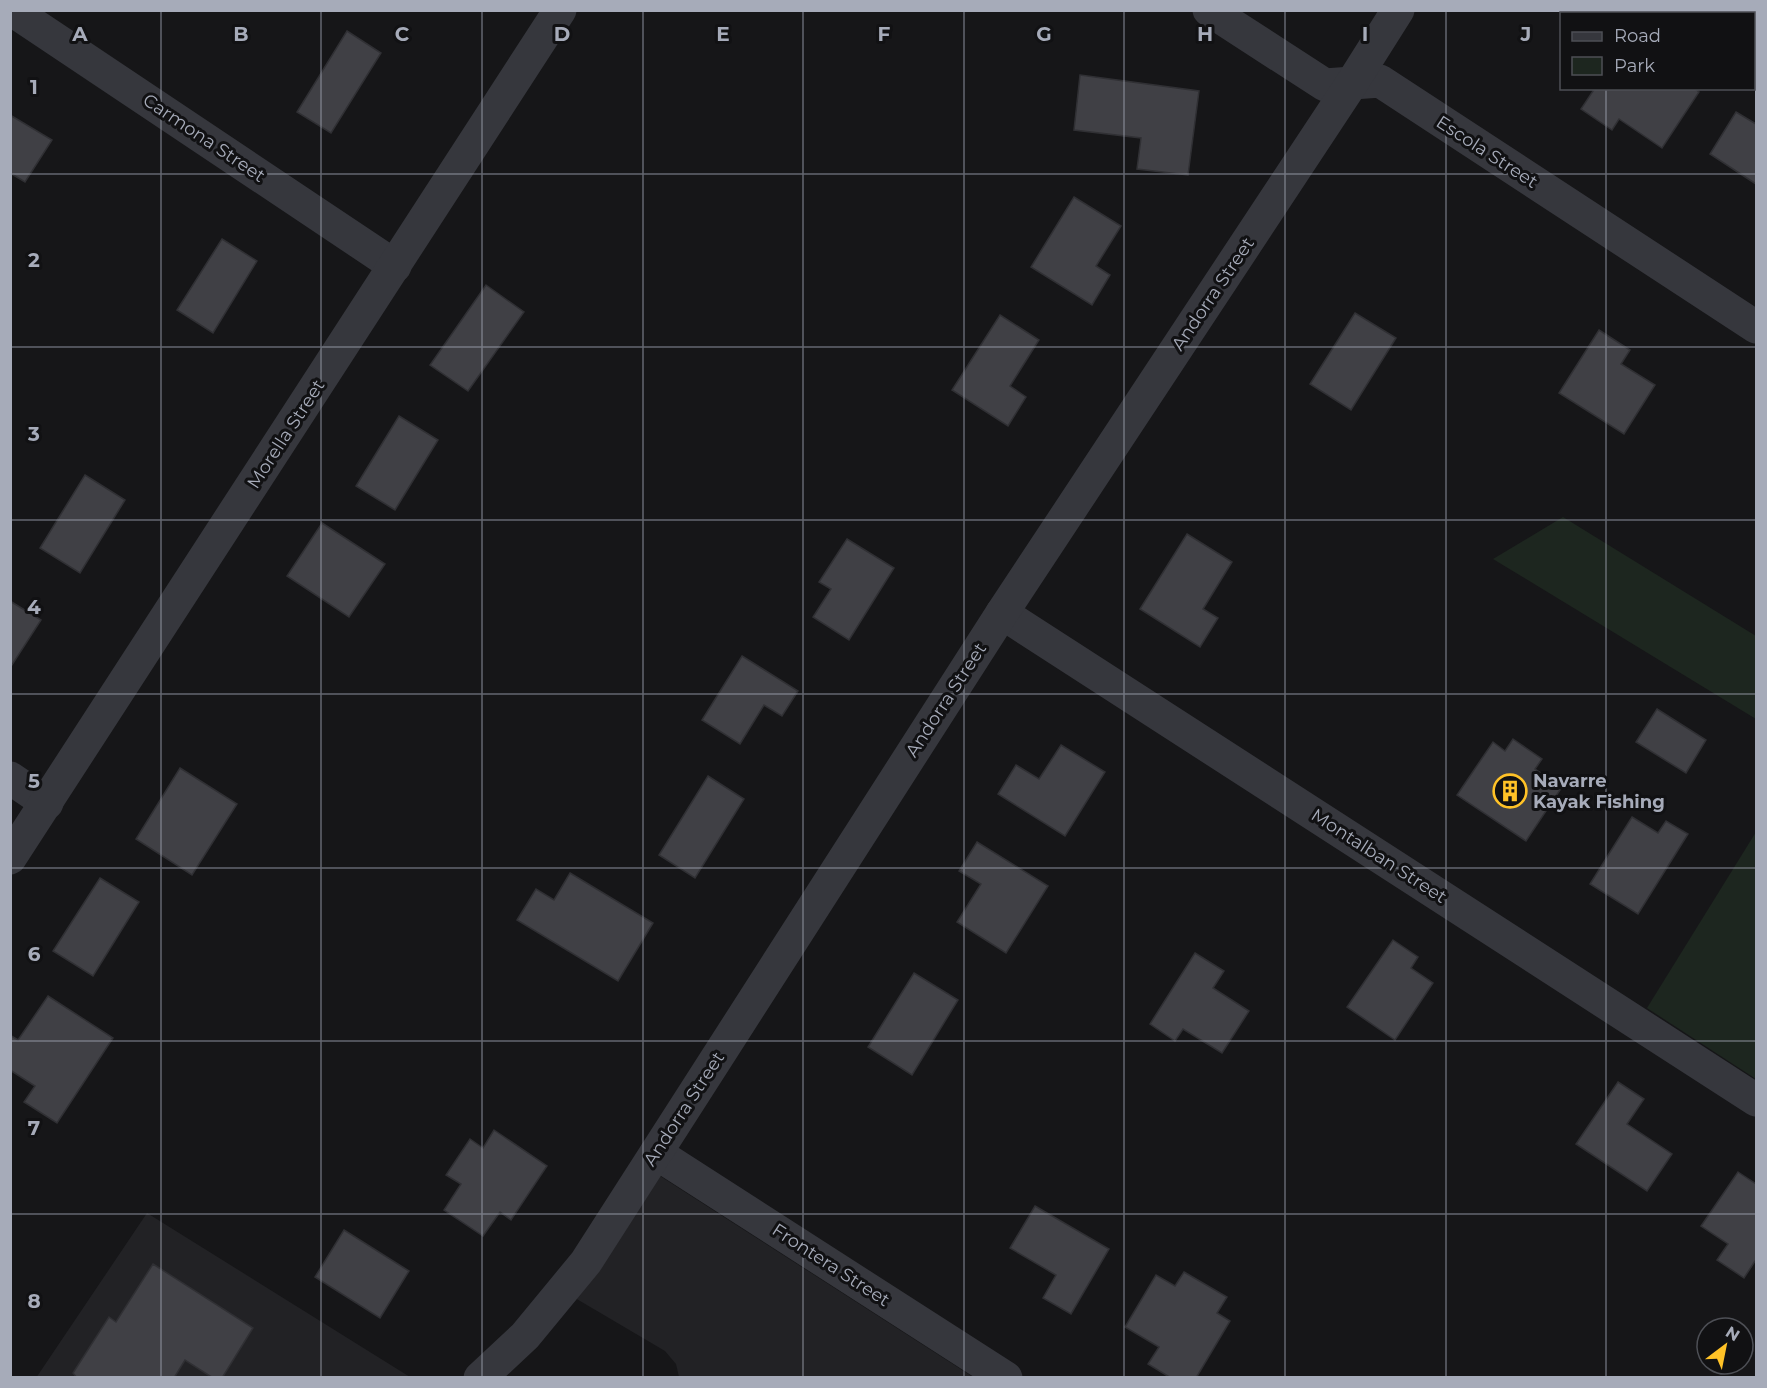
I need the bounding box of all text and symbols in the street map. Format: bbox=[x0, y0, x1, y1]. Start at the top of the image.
legend bbox=[1560, 12, 1755, 90]
text: A bbox=[71, 22, 88, 46]
text: B bbox=[233, 22, 249, 46]
text: C bbox=[395, 22, 410, 46]
text: D bbox=[554, 22, 570, 46]
text: E bbox=[716, 22, 730, 46]
text: F bbox=[878, 22, 891, 46]
text: G bbox=[1036, 22, 1052, 46]
text: H bbox=[1197, 22, 1213, 46]
text: I bbox=[1362, 22, 1368, 46]
text: J bbox=[1520, 22, 1531, 46]
text: Road bbox=[1614, 25, 1661, 47]
text: Park bbox=[1614, 55, 1655, 77]
text: 1 bbox=[30, 75, 38, 99]
street label: Carmona Street bbox=[139, 89, 269, 187]
street label: Escola Street bbox=[1432, 111, 1542, 193]
street label: Andorra Street bbox=[1167, 233, 1259, 355]
text: 2 bbox=[28, 248, 40, 272]
street label: Morella Street bbox=[243, 375, 329, 493]
text: 3 bbox=[27, 422, 40, 446]
text: 4 bbox=[27, 595, 41, 619]
street label: Andorra Street bbox=[901, 639, 991, 761]
text: 5 bbox=[28, 769, 40, 793]
place label: Navarre Kayak Fishing bbox=[1533, 770, 1665, 813]
building icon: Navarre Kayak Fishing bbox=[1492, 773, 1528, 809]
street label: Montalban Street bbox=[1307, 804, 1451, 908]
text: 6 bbox=[28, 942, 41, 966]
street label: Andorra Street bbox=[639, 1048, 729, 1170]
text: 7 bbox=[28, 1116, 40, 1140]
street label: Frontera Street bbox=[768, 1219, 894, 1311]
text: 8 bbox=[27, 1289, 41, 1313]
north arrow bbox=[1695, 1316, 1755, 1376]
text: N bbox=[1722, 1322, 1743, 1345]

